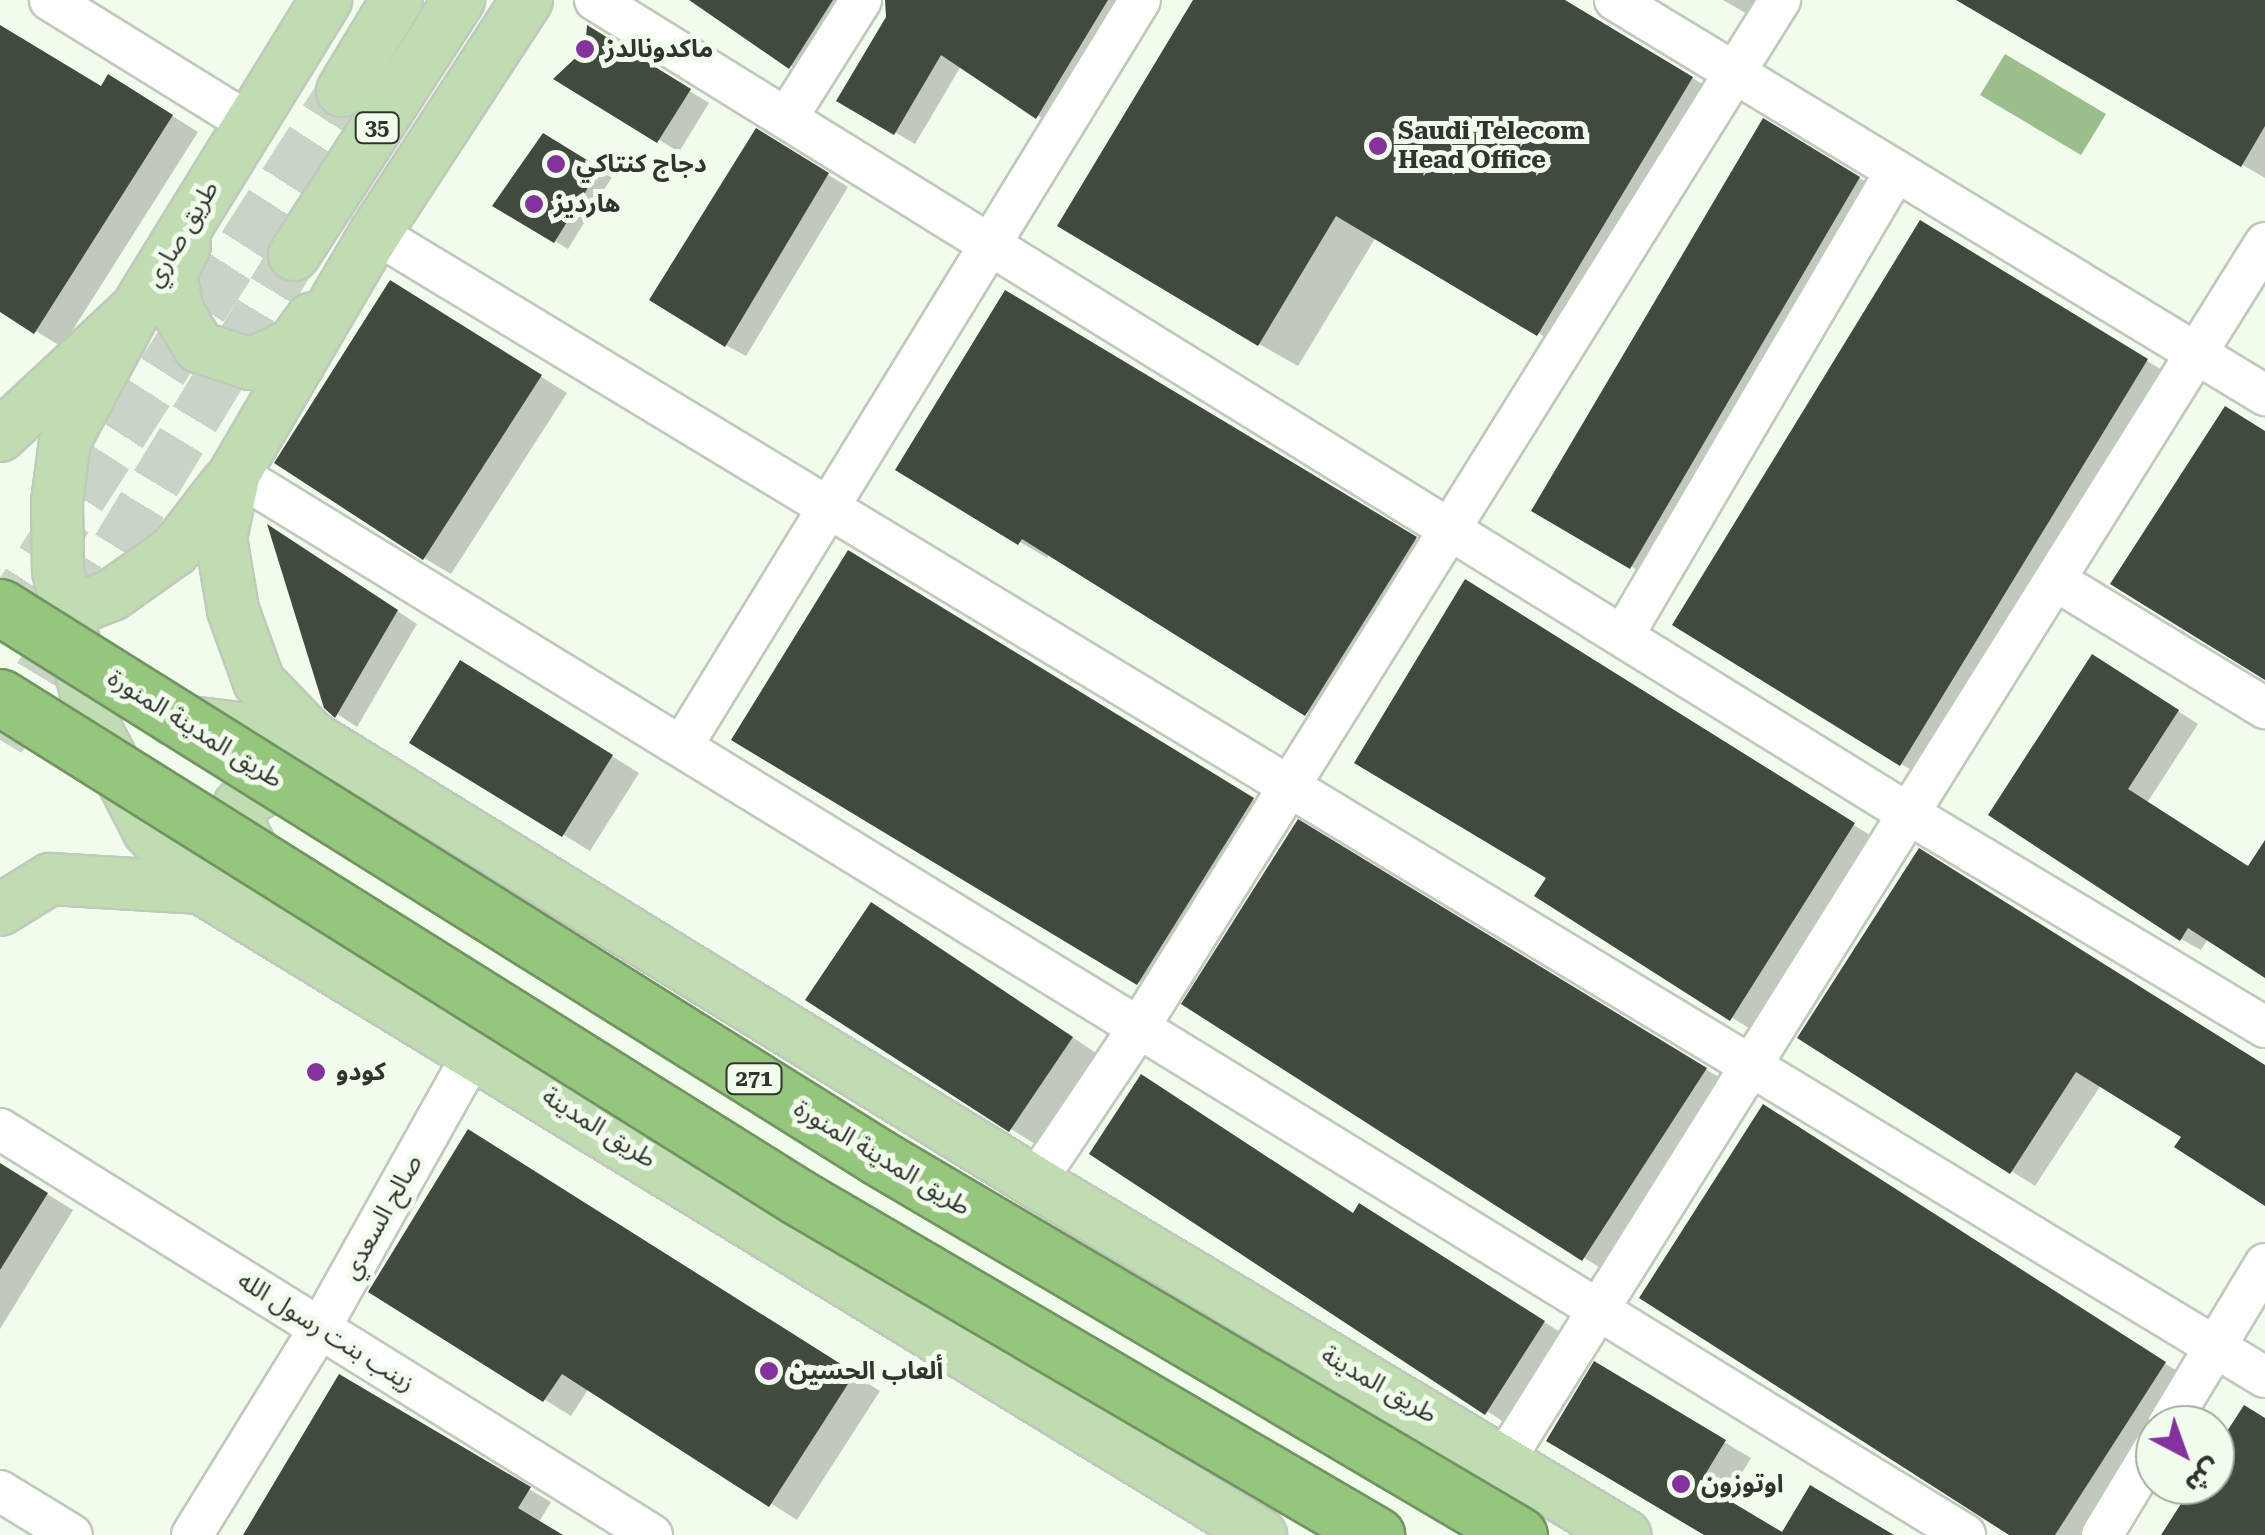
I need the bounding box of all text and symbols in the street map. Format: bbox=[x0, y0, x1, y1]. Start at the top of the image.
place label: ماكدونالدز bbox=[605, 34, 713, 64]
marker: ماكدونالدز bbox=[574, 38, 596, 60]
road number: 35 bbox=[354, 111, 400, 145]
place label: Saudi Telecom Head Office bbox=[1398, 117, 1585, 176]
marker: Saudi Telecom Head Office bbox=[1367, 135, 1389, 157]
place label: دجاج كنتاكي bbox=[576, 149, 707, 179]
marker: دجاج كنتاكي bbox=[545, 153, 567, 175]
street label: طريق صاري bbox=[139, 176, 225, 292]
place label: هارديز bbox=[554, 189, 621, 219]
marker: هارديز bbox=[523, 193, 545, 215]
street label: طريق المدينة المنورة bbox=[102, 663, 288, 795]
place label: كودو bbox=[336, 1057, 386, 1087]
marker: كودو bbox=[305, 1061, 327, 1083]
road number: 271 bbox=[724, 1062, 784, 1096]
street label: طريق المدينة bbox=[537, 1081, 661, 1175]
street label: طريق المدينة المنورة bbox=[788, 1094, 976, 1222]
street label: صالح السعدي bbox=[335, 1149, 429, 1285]
street label: زينب بنت رسول الله bbox=[232, 1266, 420, 1398]
street label: طريق المدينة bbox=[1316, 1340, 1442, 1430]
place label: ألعاب الحسين bbox=[789, 1356, 943, 1386]
marker: ألعاب الحسين bbox=[758, 1360, 780, 1382]
north arrow bbox=[2135, 1405, 2235, 1505]
text: ش bbox=[2178, 1451, 2229, 1502]
place label: اوتوزون bbox=[1701, 1469, 1784, 1499]
marker: اوتوزون bbox=[1670, 1473, 1692, 1495]

